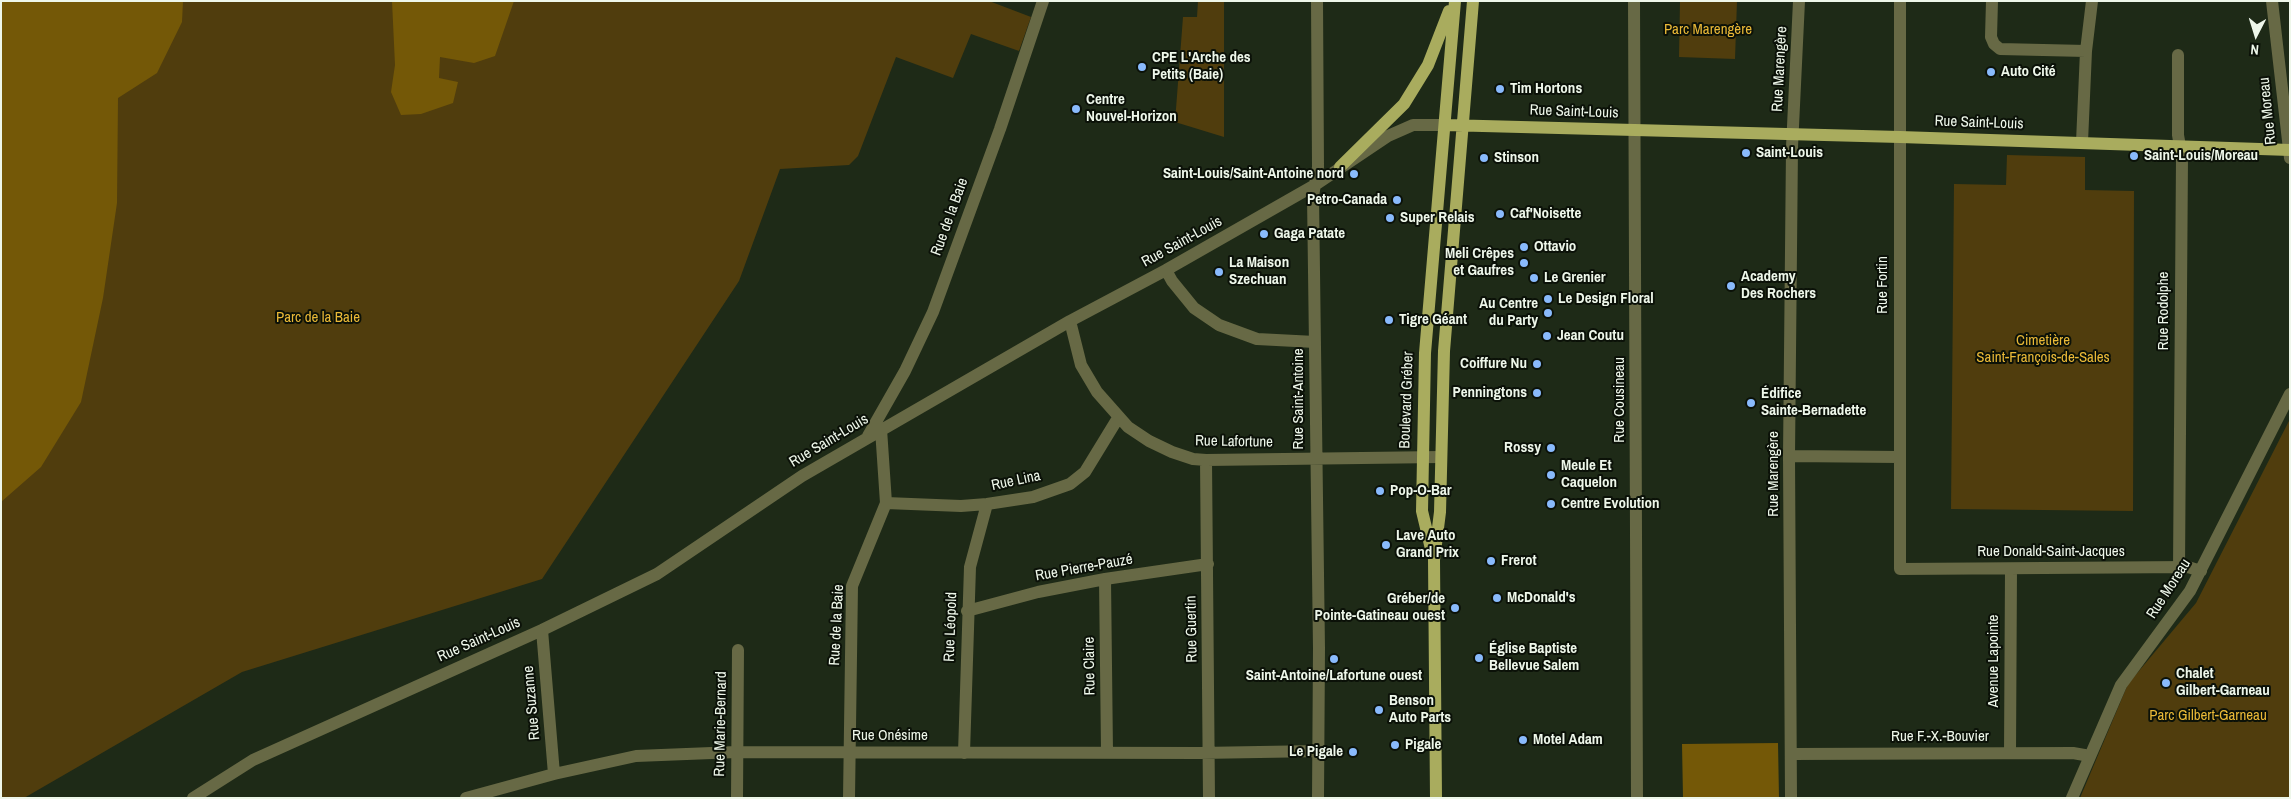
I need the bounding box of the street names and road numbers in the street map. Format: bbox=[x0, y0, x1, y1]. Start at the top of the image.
street label: Rue Marengère bbox=[1769, 26, 1791, 112]
street label: Rue Moreau bbox=[2256, 76, 2280, 146]
street label: Rue Saint-Louis bbox=[1529, 101, 1619, 123]
street label: Rue Saint-Louis bbox=[1934, 112, 2024, 134]
street label: Rue de la Baie bbox=[928, 176, 972, 258]
street label: Rue Saint-Louis bbox=[1139, 213, 1225, 271]
street label: Rue Fortin bbox=[1874, 256, 1892, 314]
street label: Rue Rodolphe bbox=[2155, 272, 2173, 350]
street label: Rue Saint-Antoine bbox=[1290, 348, 1308, 450]
street label: Boulevard Gréber bbox=[1396, 351, 1418, 449]
street label: Rue Cousineau bbox=[1611, 357, 1629, 443]
street label: Rue Saint-Louis bbox=[786, 410, 872, 472]
street label: Rue Marengère bbox=[1765, 431, 1783, 517]
street label: Rue Lafortune bbox=[1195, 432, 1273, 452]
street label: Rue Lina bbox=[990, 467, 1042, 495]
street label: Rue Donald-Saint-Jacques bbox=[1977, 543, 2125, 561]
street label: Rue Pierre-Pauzé bbox=[1034, 551, 1134, 585]
street label: Rue Moreau bbox=[2143, 556, 2195, 622]
street label: Rue de la Baie bbox=[826, 584, 848, 666]
street label: Rue Léopold bbox=[941, 592, 961, 662]
street label: Rue Guertin bbox=[1182, 595, 1202, 663]
street label: Rue Saint-Louis bbox=[435, 614, 523, 666]
street label: Avenue Lapointe bbox=[1985, 615, 2003, 707]
street label: Rue Claire bbox=[1080, 636, 1100, 696]
street label: Rue Suzanne bbox=[520, 665, 544, 741]
street label: Rue Marie-Bernard bbox=[711, 671, 731, 777]
street label: Rue Onésime bbox=[852, 727, 928, 745]
street label: Rue F.-X.-Bouvier bbox=[1891, 728, 1989, 746]

